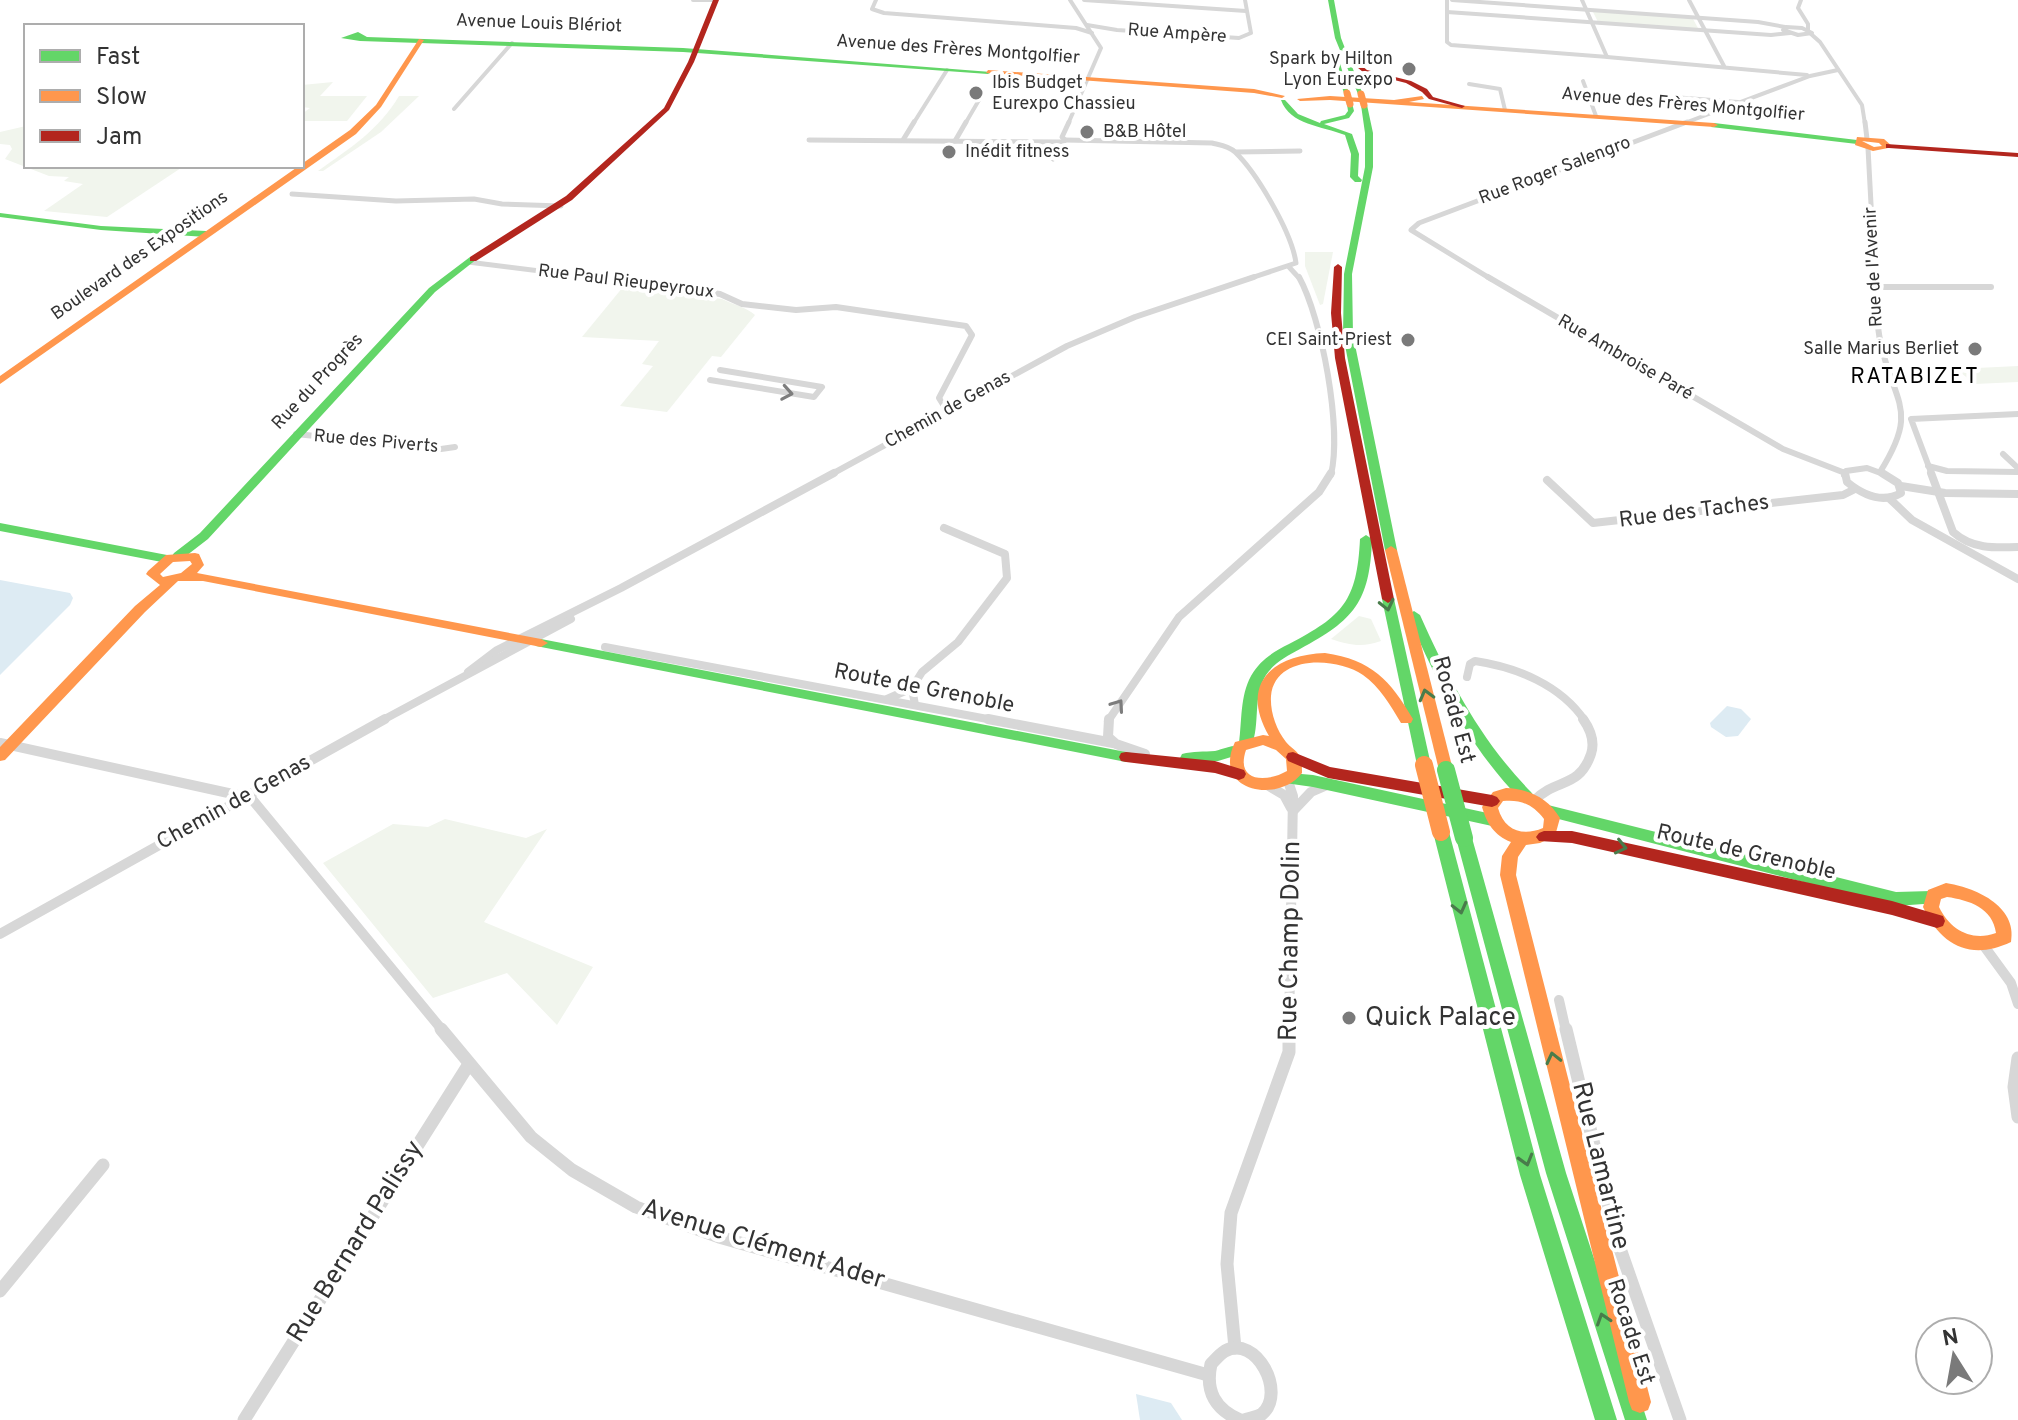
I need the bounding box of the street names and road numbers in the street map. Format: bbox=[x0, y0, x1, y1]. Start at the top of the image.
street label: Avenue Louis Blériot bbox=[456, 10, 622, 38]
street label: Rue Ampère bbox=[1127, 19, 1227, 49]
street label: Avenue des Frères Montgolfier bbox=[835, 30, 1081, 70]
street label: Avenue des Frères Montgolfier bbox=[1560, 83, 1806, 127]
street label: Rue Roger Salengro bbox=[1476, 131, 1634, 211]
street label: Boulevard des Expositions bbox=[47, 186, 233, 326]
street label: Rue de l'Avenir bbox=[1859, 206, 1889, 328]
street label: Rue Paul Rieupeyroux bbox=[537, 260, 715, 304]
street label: Rue Ambroise Paré bbox=[1553, 310, 1697, 406]
street label: Rue du Progrès bbox=[267, 329, 369, 435]
street label: Chemin de Genas bbox=[881, 366, 1015, 454]
street label: Rue des Piverts bbox=[313, 425, 439, 459]
street label: Rue des Taches bbox=[1617, 489, 1771, 535]
street label: Rocade Est bbox=[1426, 653, 1480, 767]
street label: Route de Grenoble bbox=[831, 658, 1017, 720]
street label: Chemin de Genas bbox=[152, 750, 316, 856]
street label: Route de Grenoble bbox=[1654, 819, 1838, 887]
street label: Rue Champ Dolin bbox=[1273, 841, 1309, 1041]
street label: Rue Lamartine bbox=[1563, 1079, 1637, 1253]
street label: Rue Bernard Palissy bbox=[280, 1135, 432, 1349]
street label: Avenue Clément Ader bbox=[637, 1192, 889, 1298]
street label: Rocade Est bbox=[1600, 1276, 1660, 1388]

